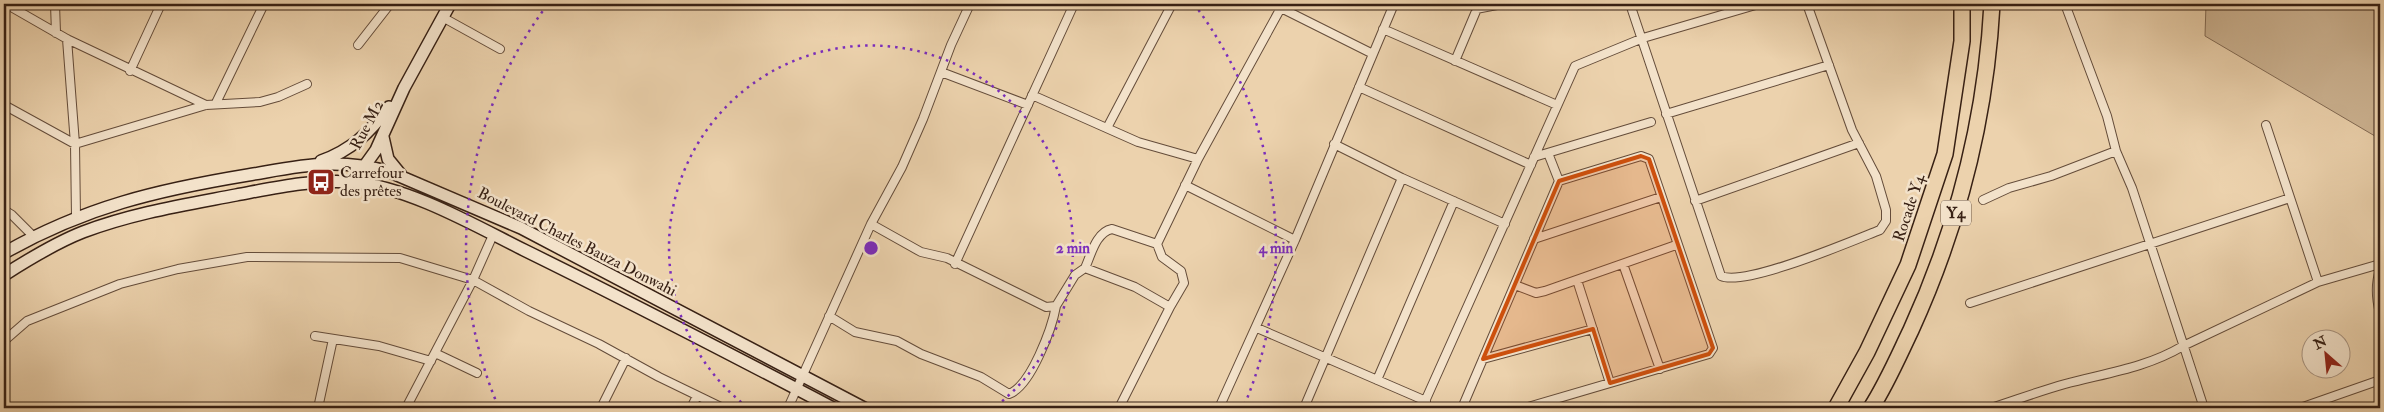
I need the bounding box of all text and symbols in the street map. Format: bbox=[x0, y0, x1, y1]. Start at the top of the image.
street label: Rue M2 bbox=[346, 97, 388, 153]
place label: Carrefour des prêtes bbox=[340, 163, 404, 202]
bus stop icon: Carrefour des prêtes bbox=[306, 167, 336, 197]
street label: Rocade Y4 bbox=[1889, 171, 1930, 244]
street label: Boulevard Charles Bauza Donwahi bbox=[474, 183, 680, 301]
road number: Y4 bbox=[1941, 200, 1971, 226]
centre of rings bbox=[862, 239, 880, 257]
text: 2 min bbox=[1056, 239, 1090, 258]
text: 4 min bbox=[1258, 239, 1294, 258]
north arrow bbox=[2302, 330, 2352, 380]
text: N bbox=[2310, 332, 2330, 354]

